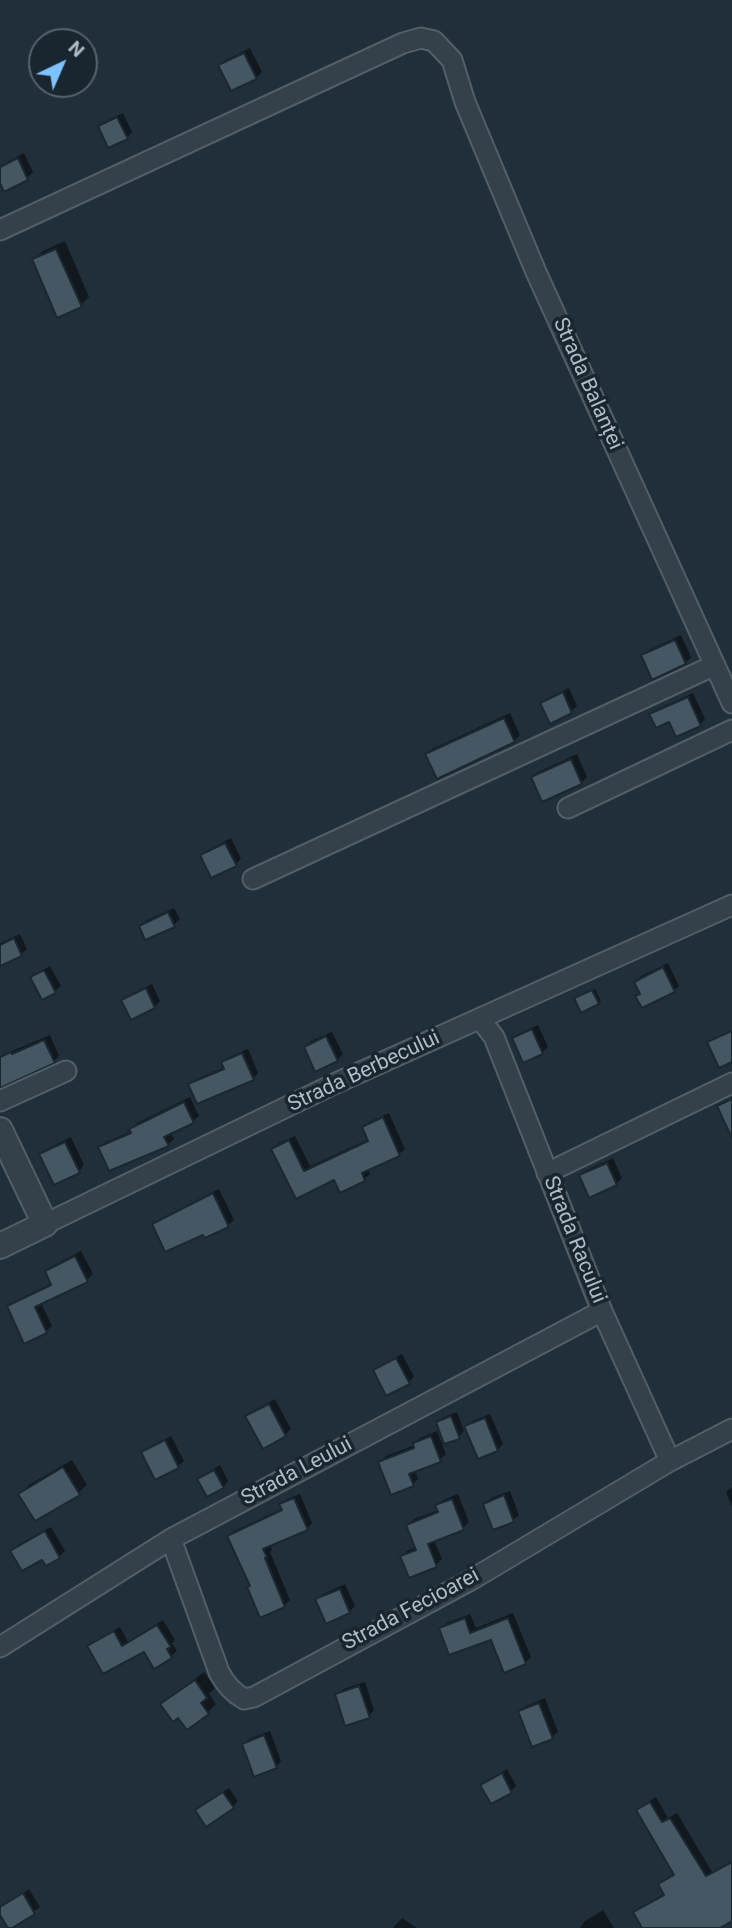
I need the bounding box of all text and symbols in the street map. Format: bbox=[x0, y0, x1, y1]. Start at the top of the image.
north arrow bbox=[28, 28, 98, 98]
text: N bbox=[64, 36, 89, 62]
street label: Strada Balanței bbox=[547, 314, 627, 454]
street label: Strada Berbecului bbox=[284, 1026, 444, 1118]
street label: Strada Racului bbox=[537, 1173, 611, 1307]
street label: Strada Leului bbox=[237, 1432, 357, 1512]
street label: Strada Fecioarei bbox=[338, 1563, 484, 1657]

